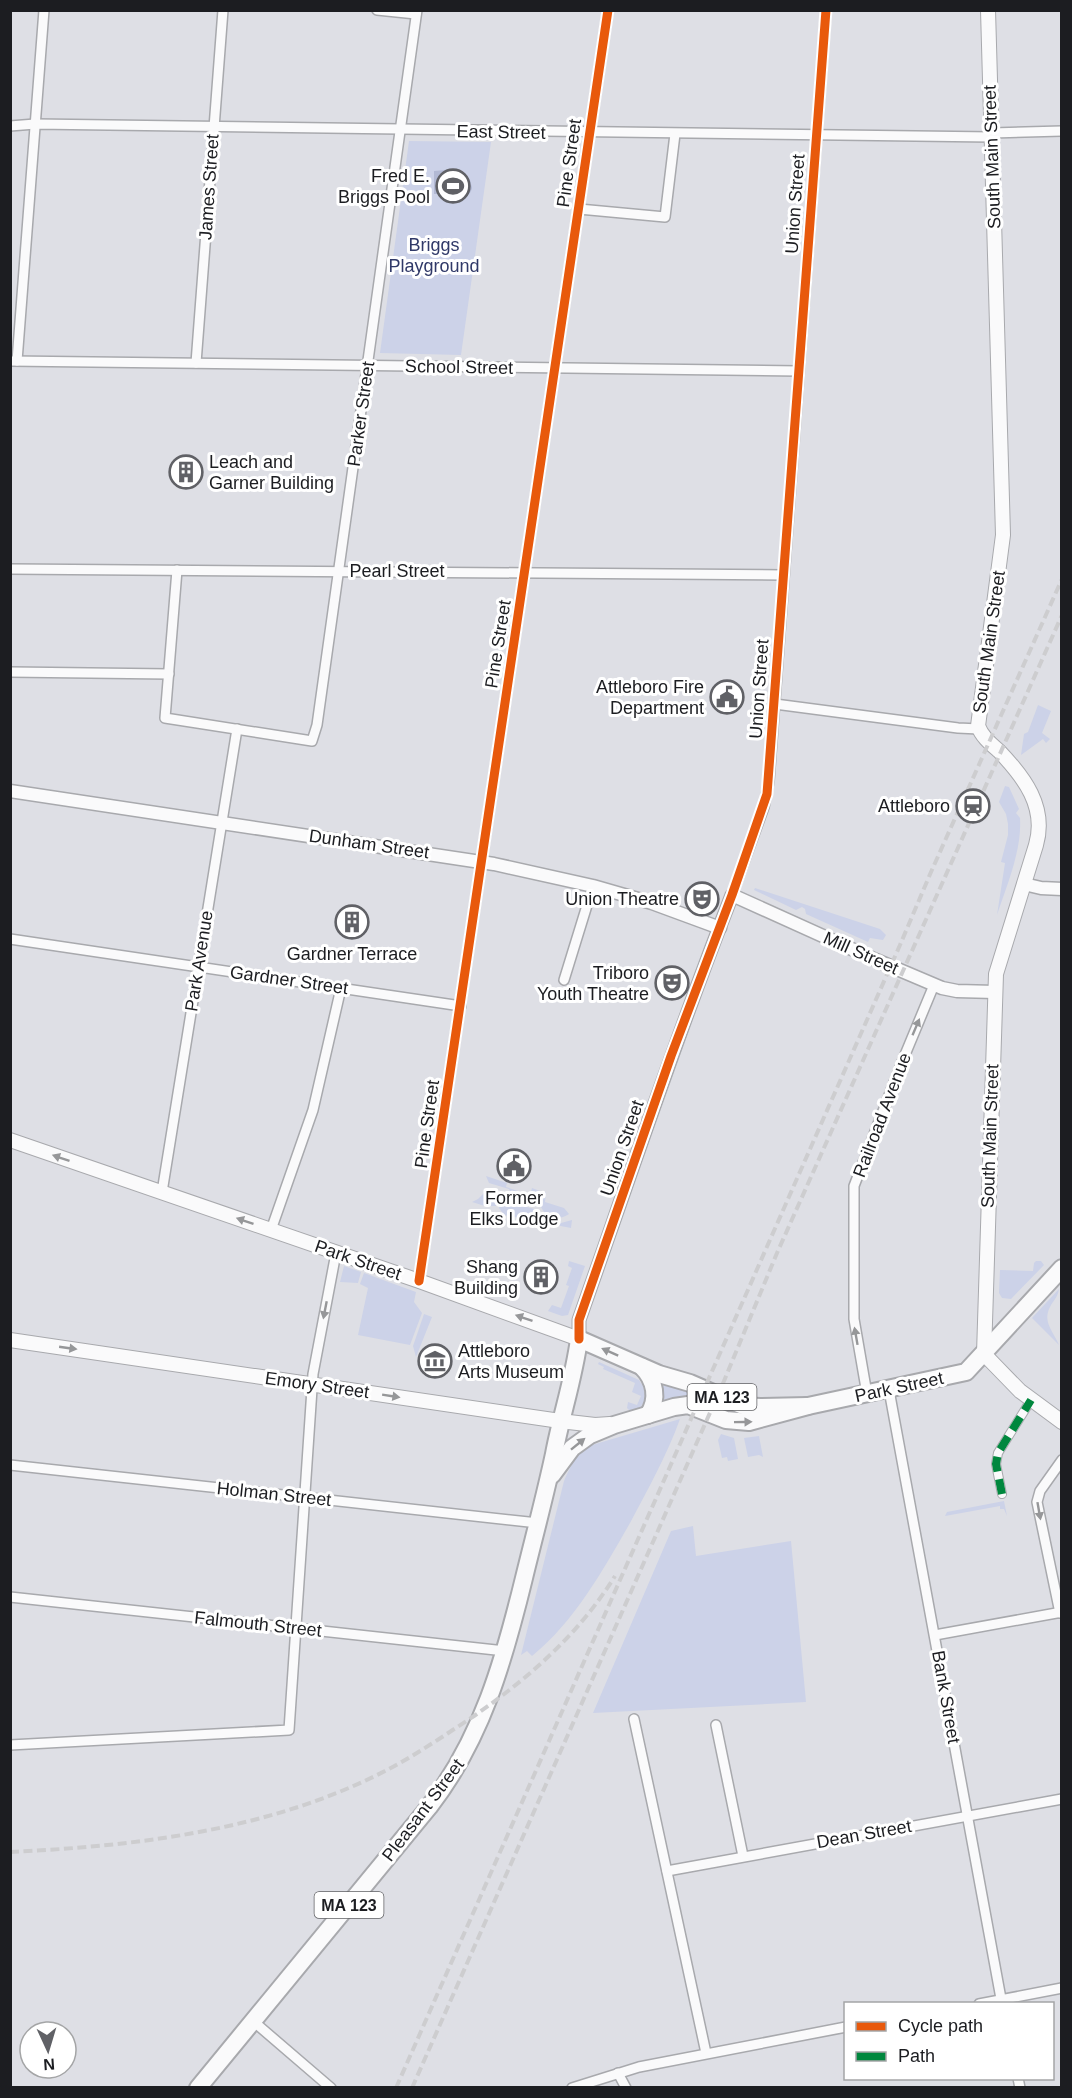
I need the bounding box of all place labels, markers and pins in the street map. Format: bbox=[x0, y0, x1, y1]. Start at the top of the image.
place label: Fred E. Briggs Pool bbox=[338, 166, 430, 207]
sports icon: Fred E. Briggs Pool bbox=[435, 168, 471, 204]
place label: Leach and Garner Building bbox=[209, 452, 334, 493]
building icon: Leach and Garner Building bbox=[168, 454, 204, 490]
place label: Attleboro Fire Department bbox=[596, 677, 704, 718]
public building icon: Attleboro Fire Department bbox=[709, 679, 745, 715]
station icon: Attleboro bbox=[955, 788, 991, 824]
place label: Attleboro bbox=[878, 796, 950, 816]
theatre icon: Union Theatre bbox=[684, 881, 720, 917]
place label: Union Theatre bbox=[565, 889, 679, 909]
building icon: Gardner Terrace bbox=[334, 904, 370, 940]
place label: Gardner Terrace bbox=[287, 944, 417, 964]
place label: Triboro Youth Theatre bbox=[537, 963, 649, 1004]
theatre icon: Triboro Youth Theatre bbox=[654, 965, 690, 1001]
public building icon: Former Elks Lodge bbox=[496, 1148, 532, 1184]
place label: Former Elks Lodge bbox=[469, 1188, 559, 1229]
place label: Shang Building bbox=[454, 1257, 518, 1298]
building icon: Shang Building bbox=[523, 1259, 559, 1295]
place label: Attleboro Arts Museum bbox=[458, 1341, 564, 1382]
museum icon: Attleboro Arts Museum bbox=[417, 1343, 453, 1379]

